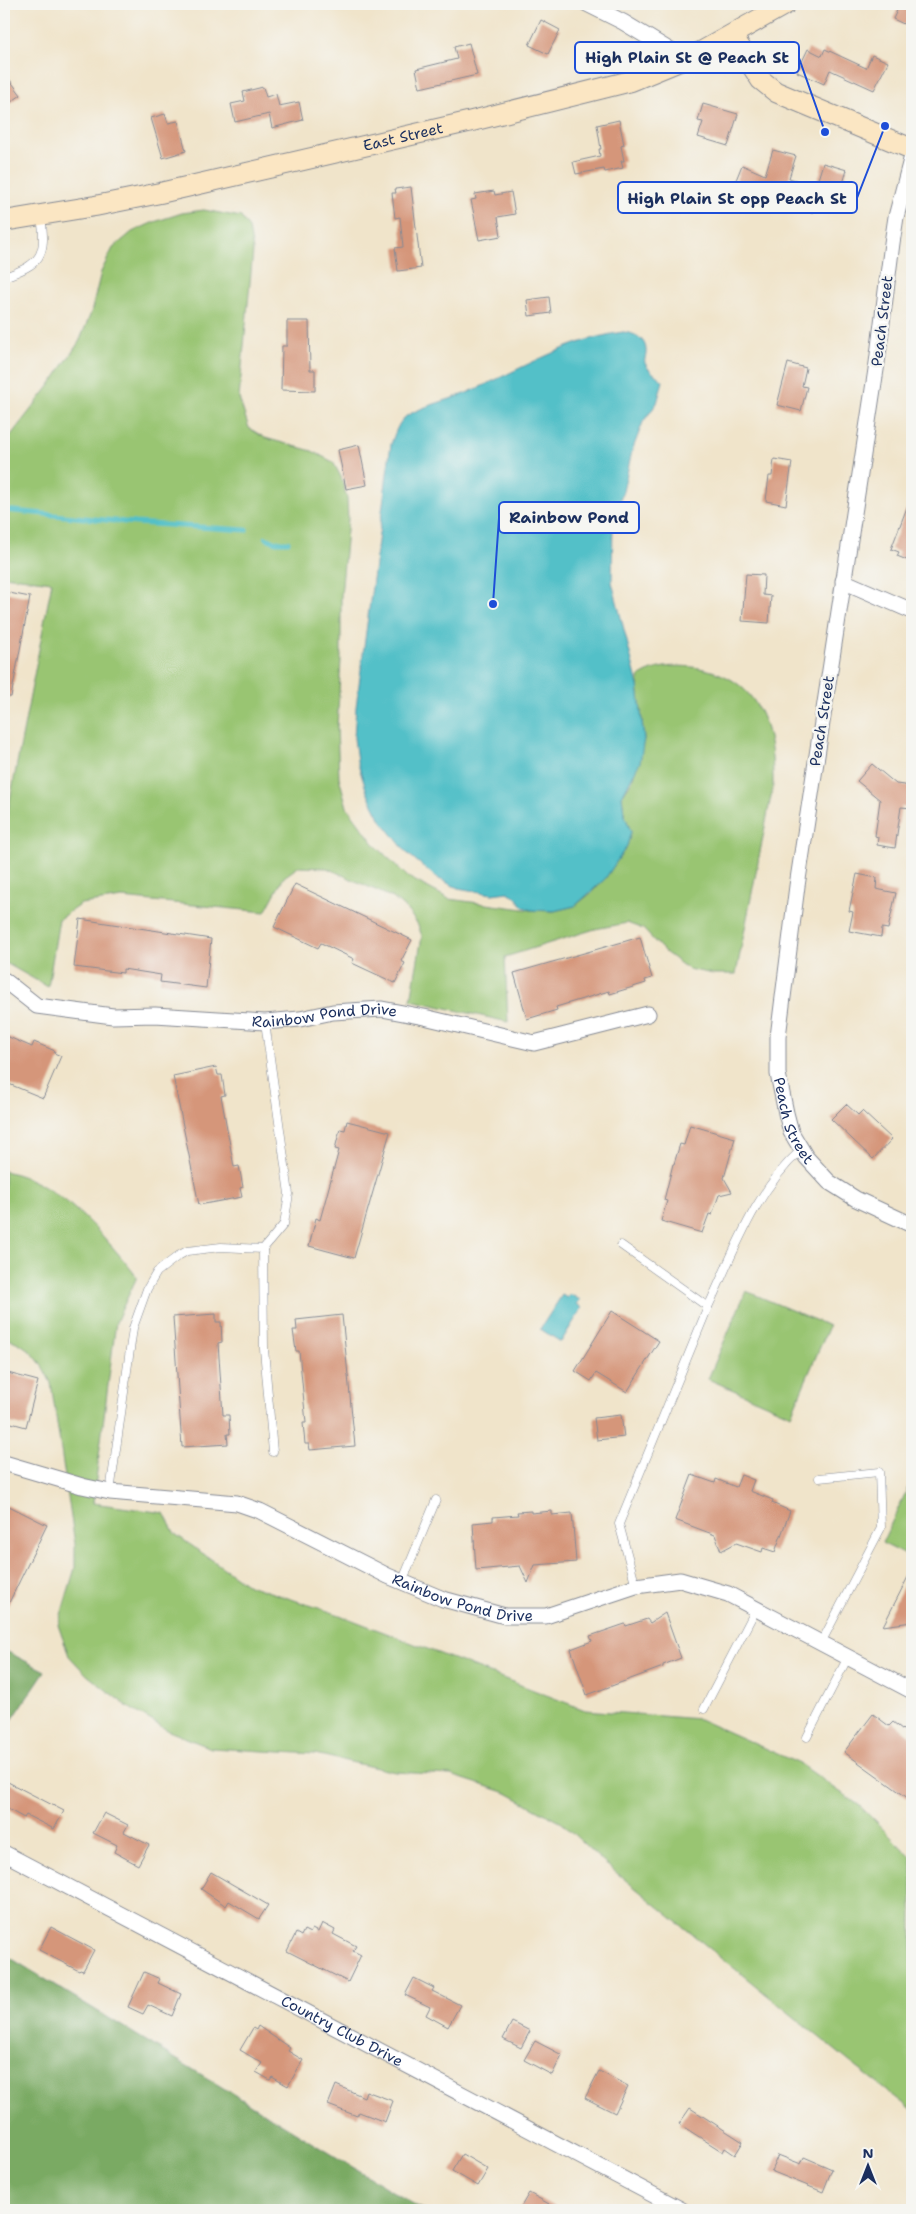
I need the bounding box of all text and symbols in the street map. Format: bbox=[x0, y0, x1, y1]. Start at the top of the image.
callout: High Plain St @ Peach St bbox=[575, 42, 799, 73]
text: High Plain St @ Peach St bbox=[585, 47, 789, 68]
street label: East Street bbox=[361, 118, 445, 156]
callout: High Plain St opp Peach St bbox=[618, 182, 857, 213]
text: High Plain St opp Peach St bbox=[627, 188, 847, 209]
street label: Peach Street bbox=[866, 274, 898, 368]
callout: Rainbow Pond bbox=[499, 502, 639, 533]
text: Rainbow Pond bbox=[509, 507, 629, 528]
street label: Peach Street bbox=[805, 674, 839, 768]
street label: Rainbow Pond Drive bbox=[251, 999, 399, 1032]
street label: Peach Street bbox=[769, 1076, 818, 1169]
street label: Rainbow Pond Drive bbox=[389, 1569, 533, 1626]
street label: Country Club Drive bbox=[278, 1991, 406, 2071]
north arrow bbox=[844, 2142, 894, 2192]
text: N bbox=[862, 2144, 874, 2162]

